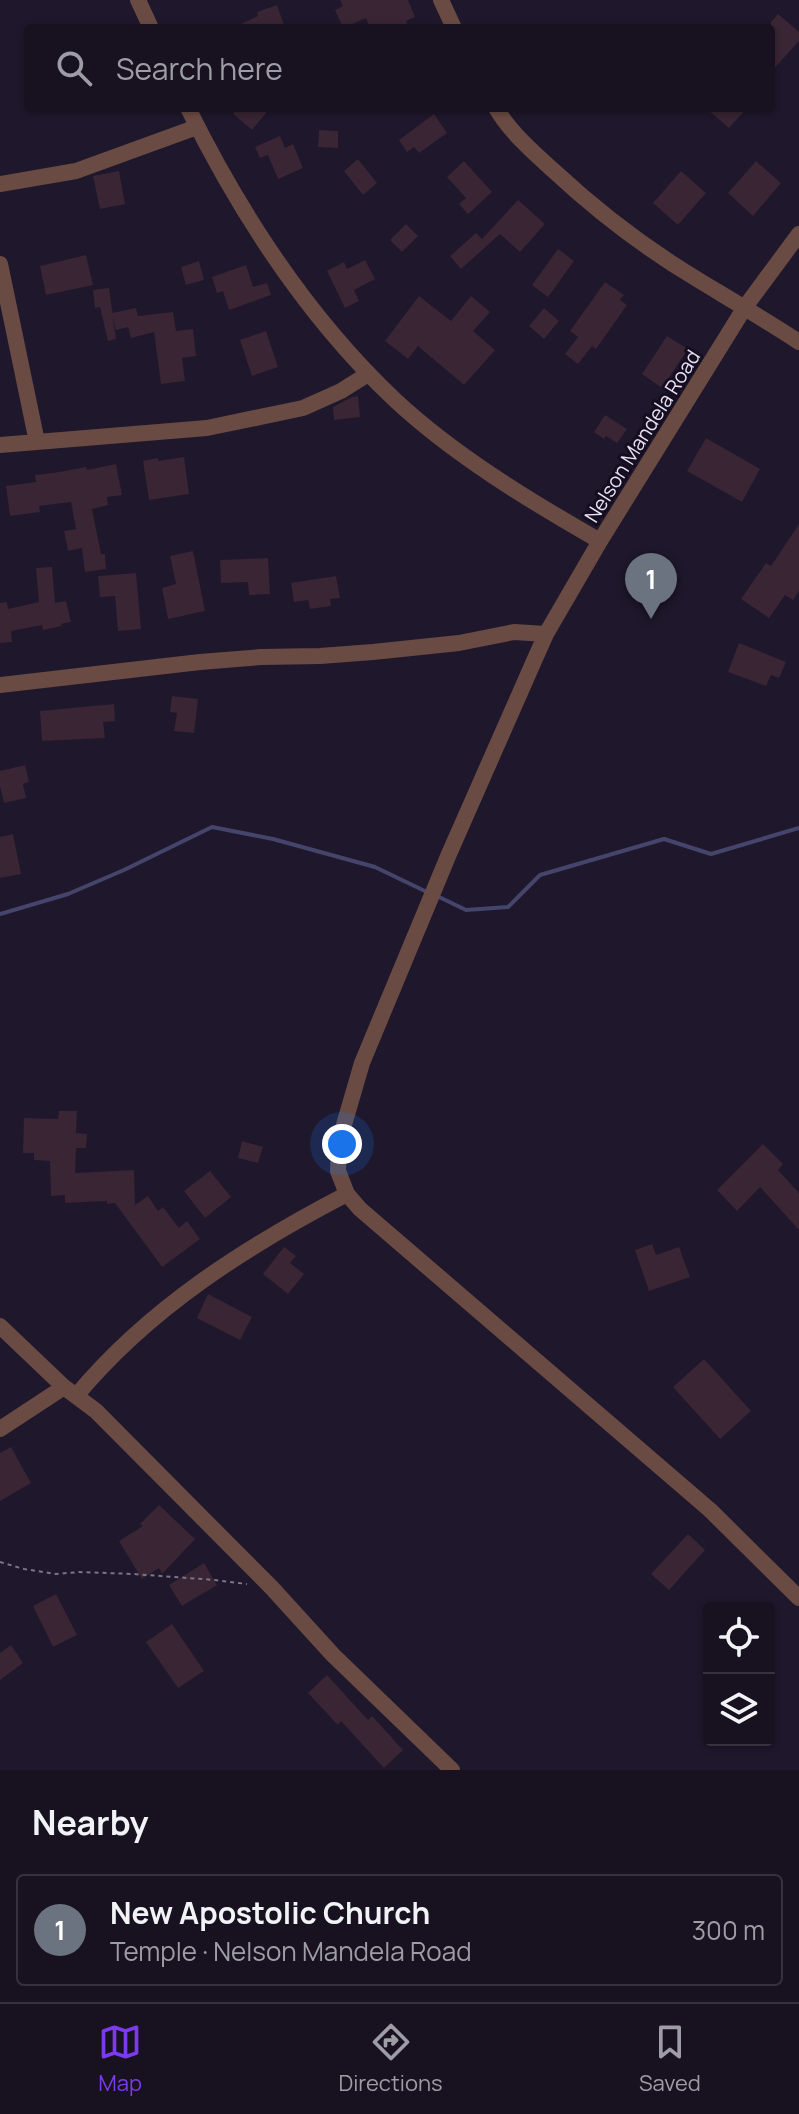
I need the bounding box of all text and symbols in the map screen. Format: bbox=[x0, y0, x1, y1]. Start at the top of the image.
search box bbox=[24, 24, 775, 112]
icon: search bbox=[52, 46, 96, 90]
text: Search here bbox=[116, 48, 283, 89]
street label: Nelson Mandela Road bbox=[578, 345, 706, 527]
pin: 1 bbox=[625, 553, 677, 619]
your location bbox=[322, 1124, 362, 1164]
map controls bbox=[703, 1602, 775, 1746]
button: locate bbox=[703, 1602, 775, 1674]
button: layers bbox=[703, 1674, 775, 1746]
text: Nearby bbox=[32, 1799, 148, 1845]
text: New Apostolic Church bbox=[110, 1892, 430, 1933]
text: 1 bbox=[54, 1912, 66, 1948]
text: 300 m bbox=[692, 1912, 765, 1948]
text: Temple · Nelson Mandela Road bbox=[110, 1933, 472, 1969]
tab: Map bbox=[98, 2020, 142, 2098]
tab: Directions bbox=[338, 2020, 443, 2098]
tab: Saved bbox=[639, 2020, 701, 2098]

